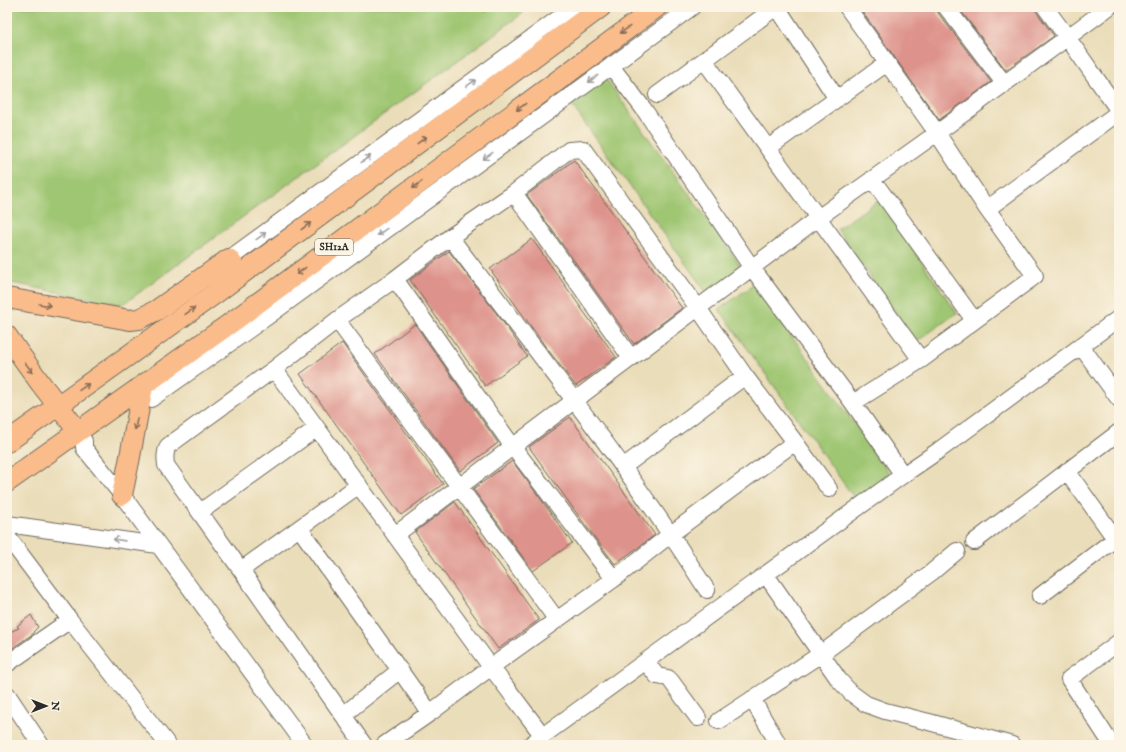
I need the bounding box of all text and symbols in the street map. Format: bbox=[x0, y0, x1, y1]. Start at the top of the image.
one-way arrow bbox=[620, 26, 631, 34]
one-way arrow bbox=[587, 75, 598, 83]
one-way arrow bbox=[465, 79, 476, 87]
one-way arrow bbox=[516, 103, 527, 112]
one-way arrow bbox=[416, 136, 427, 144]
one-way arrow bbox=[482, 152, 493, 160]
one-way arrow bbox=[360, 155, 371, 163]
one-way arrow bbox=[411, 181, 422, 189]
one-way arrow bbox=[301, 222, 312, 230]
one-way arrow bbox=[377, 228, 388, 236]
one-way arrow bbox=[255, 232, 266, 240]
road number: SH12A bbox=[315, 239, 353, 255]
one-way arrow bbox=[296, 267, 307, 275]
one-way arrow bbox=[39, 301, 52, 309]
one-way arrow bbox=[185, 307, 196, 315]
one-way arrow bbox=[25, 363, 33, 374]
one-way arrow bbox=[79, 383, 90, 391]
one-way arrow bbox=[132, 417, 140, 430]
one-way arrow bbox=[113, 536, 126, 544]
north arrow bbox=[26, 686, 66, 726]
text: N bbox=[48, 700, 62, 711]

